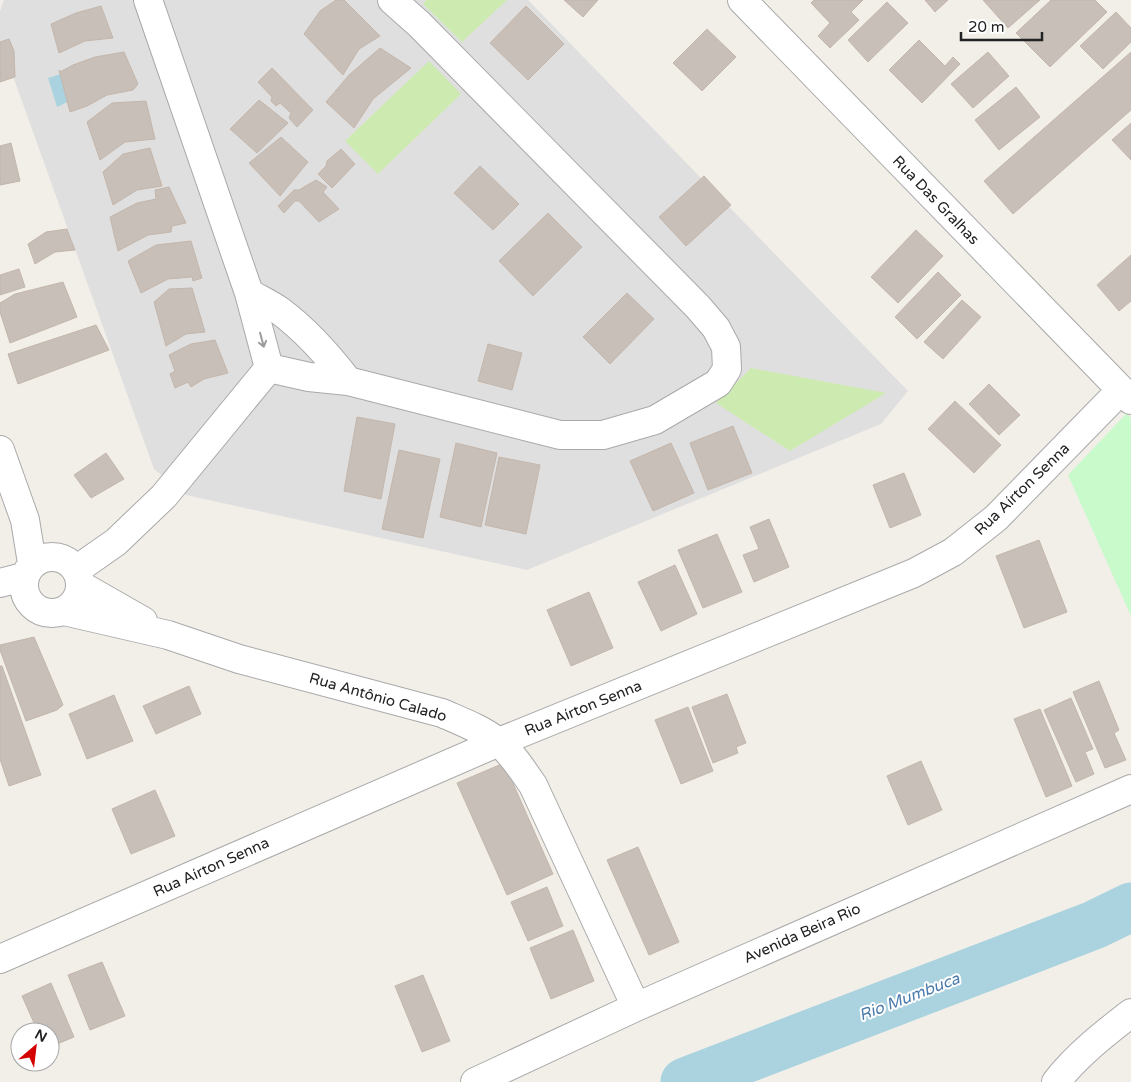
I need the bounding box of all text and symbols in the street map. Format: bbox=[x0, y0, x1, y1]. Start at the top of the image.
scale bar bbox=[961, 10, 1042, 42]
text: 20 m bbox=[968, 18, 1005, 36]
street label: Rua Das Gralhas bbox=[889, 152, 983, 248]
one-way arrow bbox=[257, 331, 267, 347]
street label: Rua Aírton Senna bbox=[971, 439, 1073, 539]
street label: Rua Antônio Calado bbox=[307, 669, 449, 725]
street label: Rua Aírton Senna bbox=[522, 676, 644, 740]
street label: Rua Aírton Senna bbox=[150, 833, 272, 901]
street label: Avenida Beira Rio bbox=[741, 899, 863, 967]
water label: Rio Mumbuca bbox=[856, 968, 964, 1025]
north arrow bbox=[10, 1022, 60, 1072]
text: N bbox=[32, 1026, 50, 1046]

